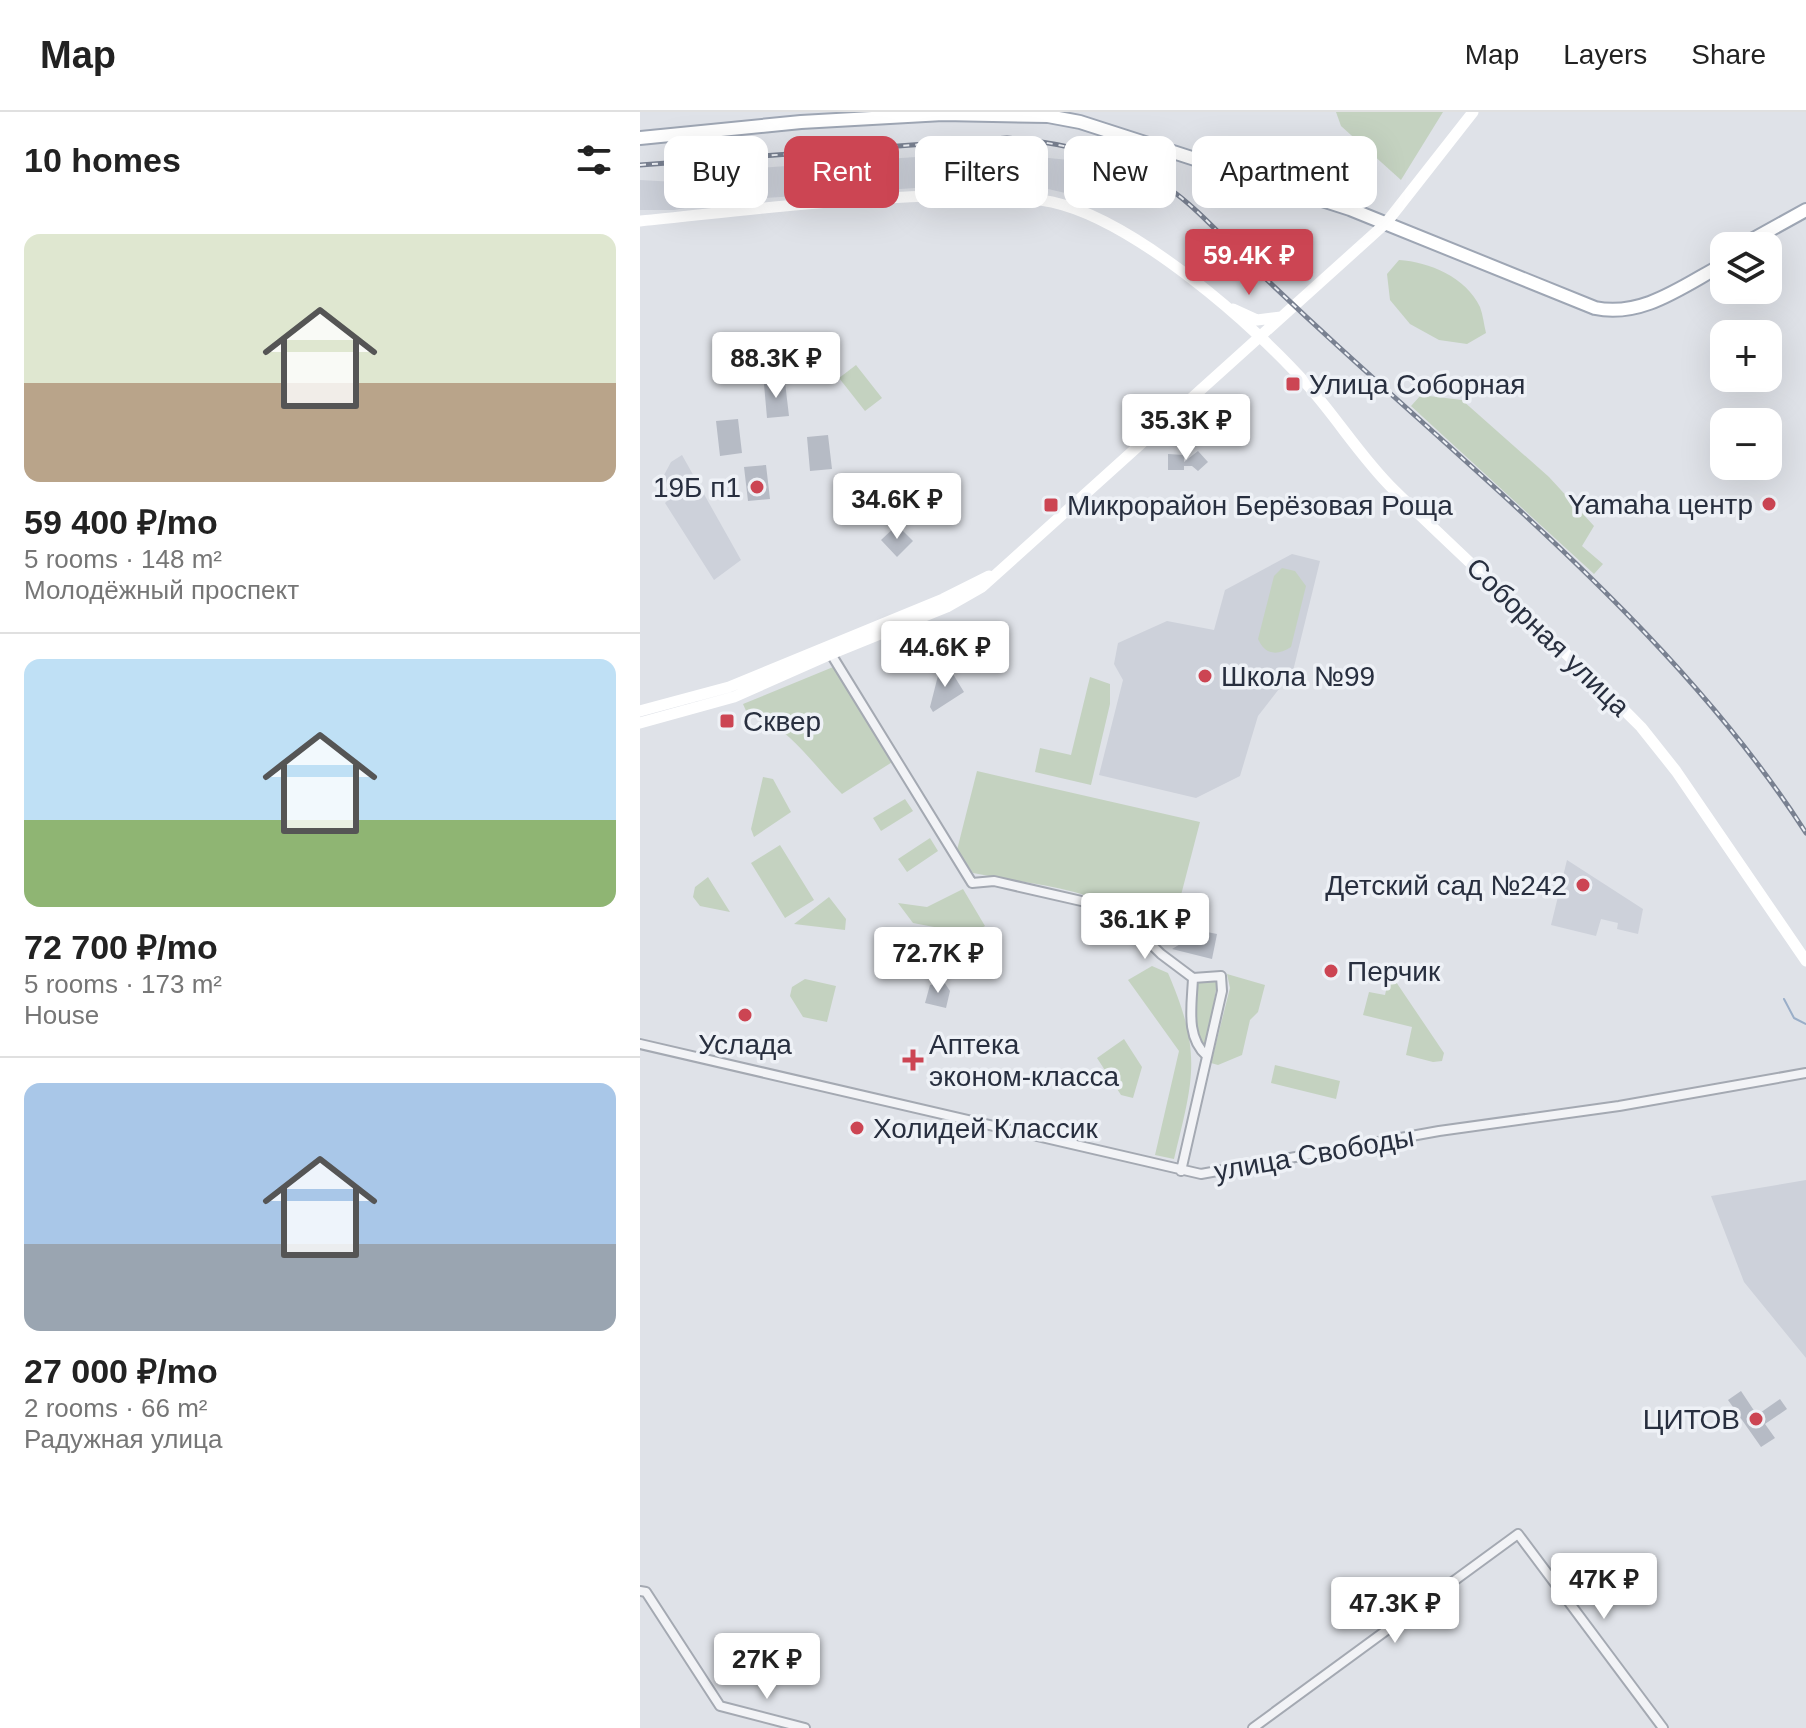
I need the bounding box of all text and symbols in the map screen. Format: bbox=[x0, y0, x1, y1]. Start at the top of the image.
text: Map bbox=[40, 34, 116, 76]
text: Map bbox=[1465, 39, 1519, 70]
text: Layers bbox=[1563, 39, 1647, 70]
text: Share bbox=[1691, 39, 1766, 70]
chip: Buy bbox=[664, 136, 768, 208]
chip: Rent bbox=[784, 136, 899, 208]
chip: Filters bbox=[915, 136, 1048, 208]
chip: New bbox=[1064, 136, 1176, 208]
chip: Apartment bbox=[1192, 136, 1377, 208]
icon: filters bbox=[572, 138, 616, 182]
text: 10 homes bbox=[24, 141, 181, 179]
pin: 59.4K ₽ bbox=[1175, 229, 1323, 297]
map controls bbox=[1710, 232, 1782, 480]
button: layers bbox=[1710, 232, 1782, 304]
text: 59.4K ₽ bbox=[1203, 240, 1295, 270]
icon: home bbox=[248, 286, 392, 430]
button: + bbox=[1710, 320, 1782, 392]
pin: 88.3K ₽ bbox=[702, 332, 850, 400]
text: 88.3K ₽ bbox=[730, 343, 822, 373]
place label: Улица Соборная bbox=[1309, 369, 1525, 400]
marker: Улица Соборная bbox=[1284, 375, 1302, 393]
pin: 35.3K ₽ bbox=[1112, 394, 1260, 462]
text: 35.3K ₽ bbox=[1140, 405, 1232, 435]
button: − bbox=[1710, 408, 1782, 480]
place label: 19Б п1 bbox=[653, 472, 741, 503]
pin: 34.6K ₽ bbox=[823, 473, 971, 541]
marker: 19Б п1 bbox=[748, 478, 766, 496]
text: 34.6K ₽ bbox=[851, 484, 943, 514]
place label: Yamaha центр bbox=[1568, 489, 1753, 520]
place label: Микрорайон Берёзовая Роща bbox=[1067, 490, 1453, 521]
marker: Yamaha центр bbox=[1760, 495, 1778, 513]
marker: Микрорайон Берёзовая Роща bbox=[1042, 496, 1060, 514]
text: 59 400 ₽/mo bbox=[24, 503, 218, 541]
text: 5 rooms · 148 m² bbox=[24, 544, 222, 574]
street label: Соборная улица bbox=[1460, 552, 1636, 723]
text: Молодёжный проспект bbox=[24, 575, 299, 605]
pin: 44.6K ₽ bbox=[871, 621, 1019, 689]
text: 44.6K ₽ bbox=[899, 632, 991, 662]
place label: Школа №99 bbox=[1221, 661, 1375, 692]
marker: Школа №99 bbox=[1196, 667, 1214, 685]
place label: Сквер bbox=[743, 706, 821, 737]
icon: home bbox=[248, 711, 392, 855]
marker: Сквер bbox=[718, 712, 736, 730]
place label: Детский сад №242 bbox=[1325, 870, 1567, 901]
marker: Детский сад №242 bbox=[1574, 876, 1592, 894]
pin: 36.1K ₽ bbox=[1071, 893, 1219, 961]
text: 36.1K ₽ bbox=[1099, 904, 1191, 934]
pin: 72.7K ₽ bbox=[864, 927, 1012, 995]
text: 72 700 ₽/mo bbox=[24, 928, 218, 966]
text: 72.7K ₽ bbox=[892, 938, 984, 968]
place label: Перчик bbox=[1347, 956, 1441, 987]
marker: Перчик bbox=[1322, 962, 1340, 980]
text: 5 rooms · 173 m² bbox=[24, 969, 222, 999]
text: House bbox=[24, 1000, 99, 1030]
marker: Услада bbox=[736, 1006, 754, 1024]
place label: Услада bbox=[698, 1029, 792, 1060]
place label: Аптека эконом-класса bbox=[929, 1029, 1120, 1092]
marker: Аптека эконом-класса bbox=[904, 1051, 922, 1069]
place label: Холидей Классик bbox=[873, 1113, 1098, 1144]
marker: Холидей Классик bbox=[848, 1119, 866, 1137]
street label: улица Свободы bbox=[1212, 1121, 1416, 1187]
icon: home bbox=[248, 1135, 392, 1279]
text: 27 000 ₽/mo bbox=[24, 1352, 218, 1390]
text: 2 rooms · 66 m² bbox=[24, 1393, 208, 1423]
place label: ЦИТОВ bbox=[1643, 1404, 1740, 1435]
marker: ЦИТОВ bbox=[1747, 1410, 1765, 1428]
text: Радужная улица bbox=[24, 1424, 222, 1454]
pin: 47K ₽ bbox=[1548, 1553, 1660, 1621]
text: 47K ₽ bbox=[1569, 1564, 1639, 1594]
pin: 47.3K ₽ bbox=[1321, 1577, 1469, 1645]
text: 47.3K ₽ bbox=[1349, 1588, 1441, 1618]
pin: 27K ₽ bbox=[711, 1633, 823, 1701]
text: 27K ₽ bbox=[732, 1644, 802, 1674]

